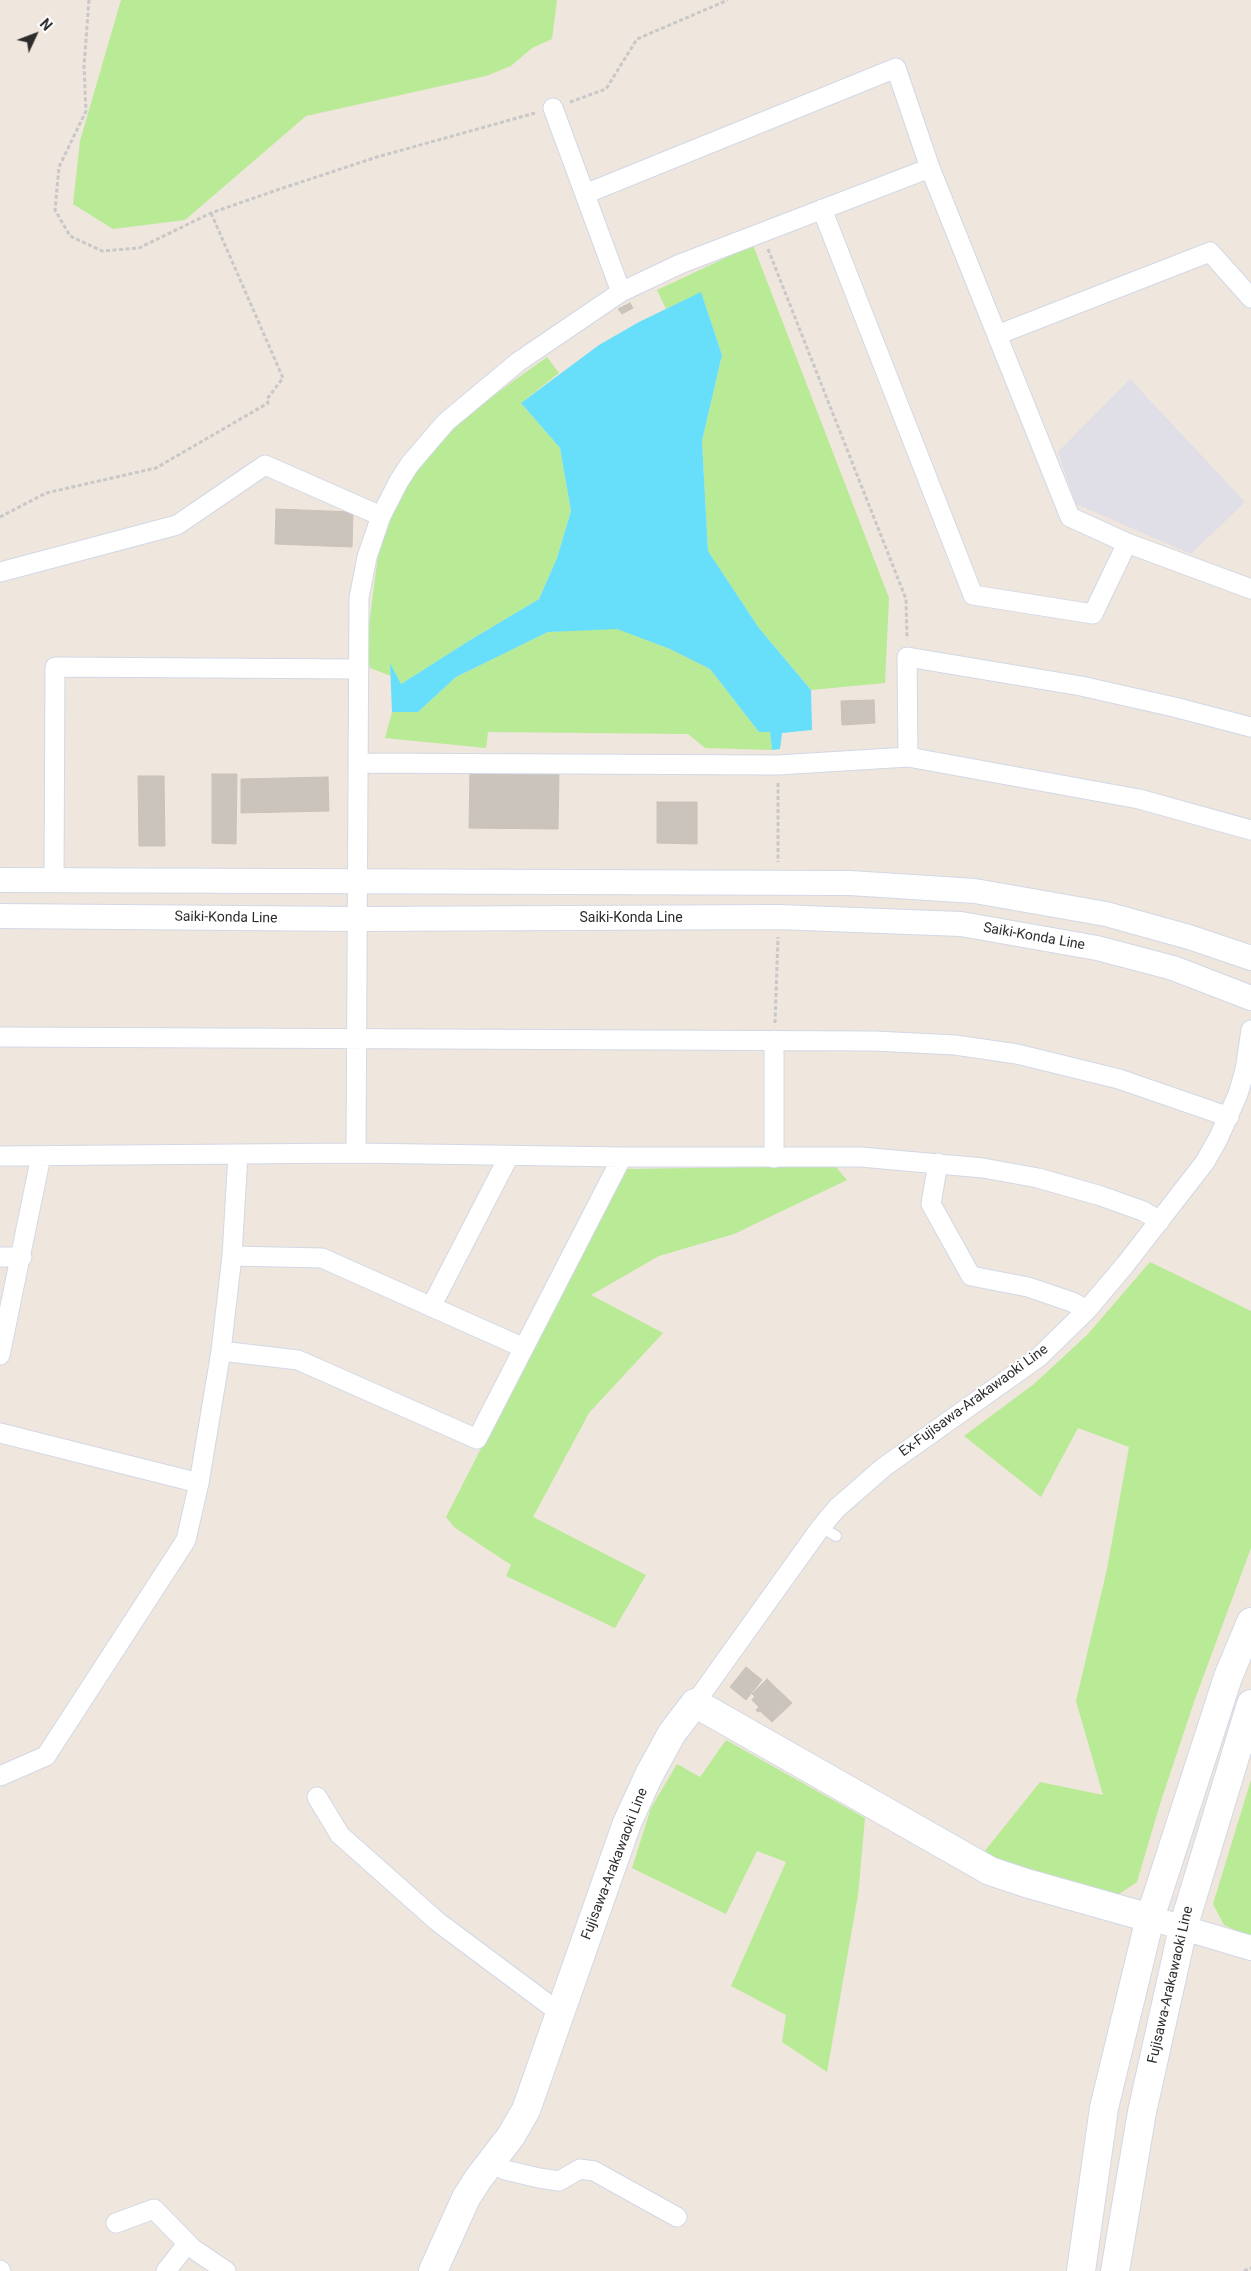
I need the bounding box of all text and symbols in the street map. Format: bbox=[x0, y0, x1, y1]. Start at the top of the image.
north arrow bbox=[10, 10, 60, 60]
text: N bbox=[37, 16, 55, 34]
street label: Saiki-Konda Line bbox=[174, 909, 278, 927]
street label: Saiki-Konda Line bbox=[579, 910, 683, 926]
street label: Saiki-Konda Line bbox=[982, 920, 1086, 954]
street label: Ex-Fujisawa-Arakawaoki Line bbox=[896, 1341, 1052, 1461]
street label: Fujisawa-Arakawaoki Line bbox=[578, 1786, 652, 1942]
street label: Fujisawa-Arakawaoki Line bbox=[1145, 1905, 1197, 2065]

